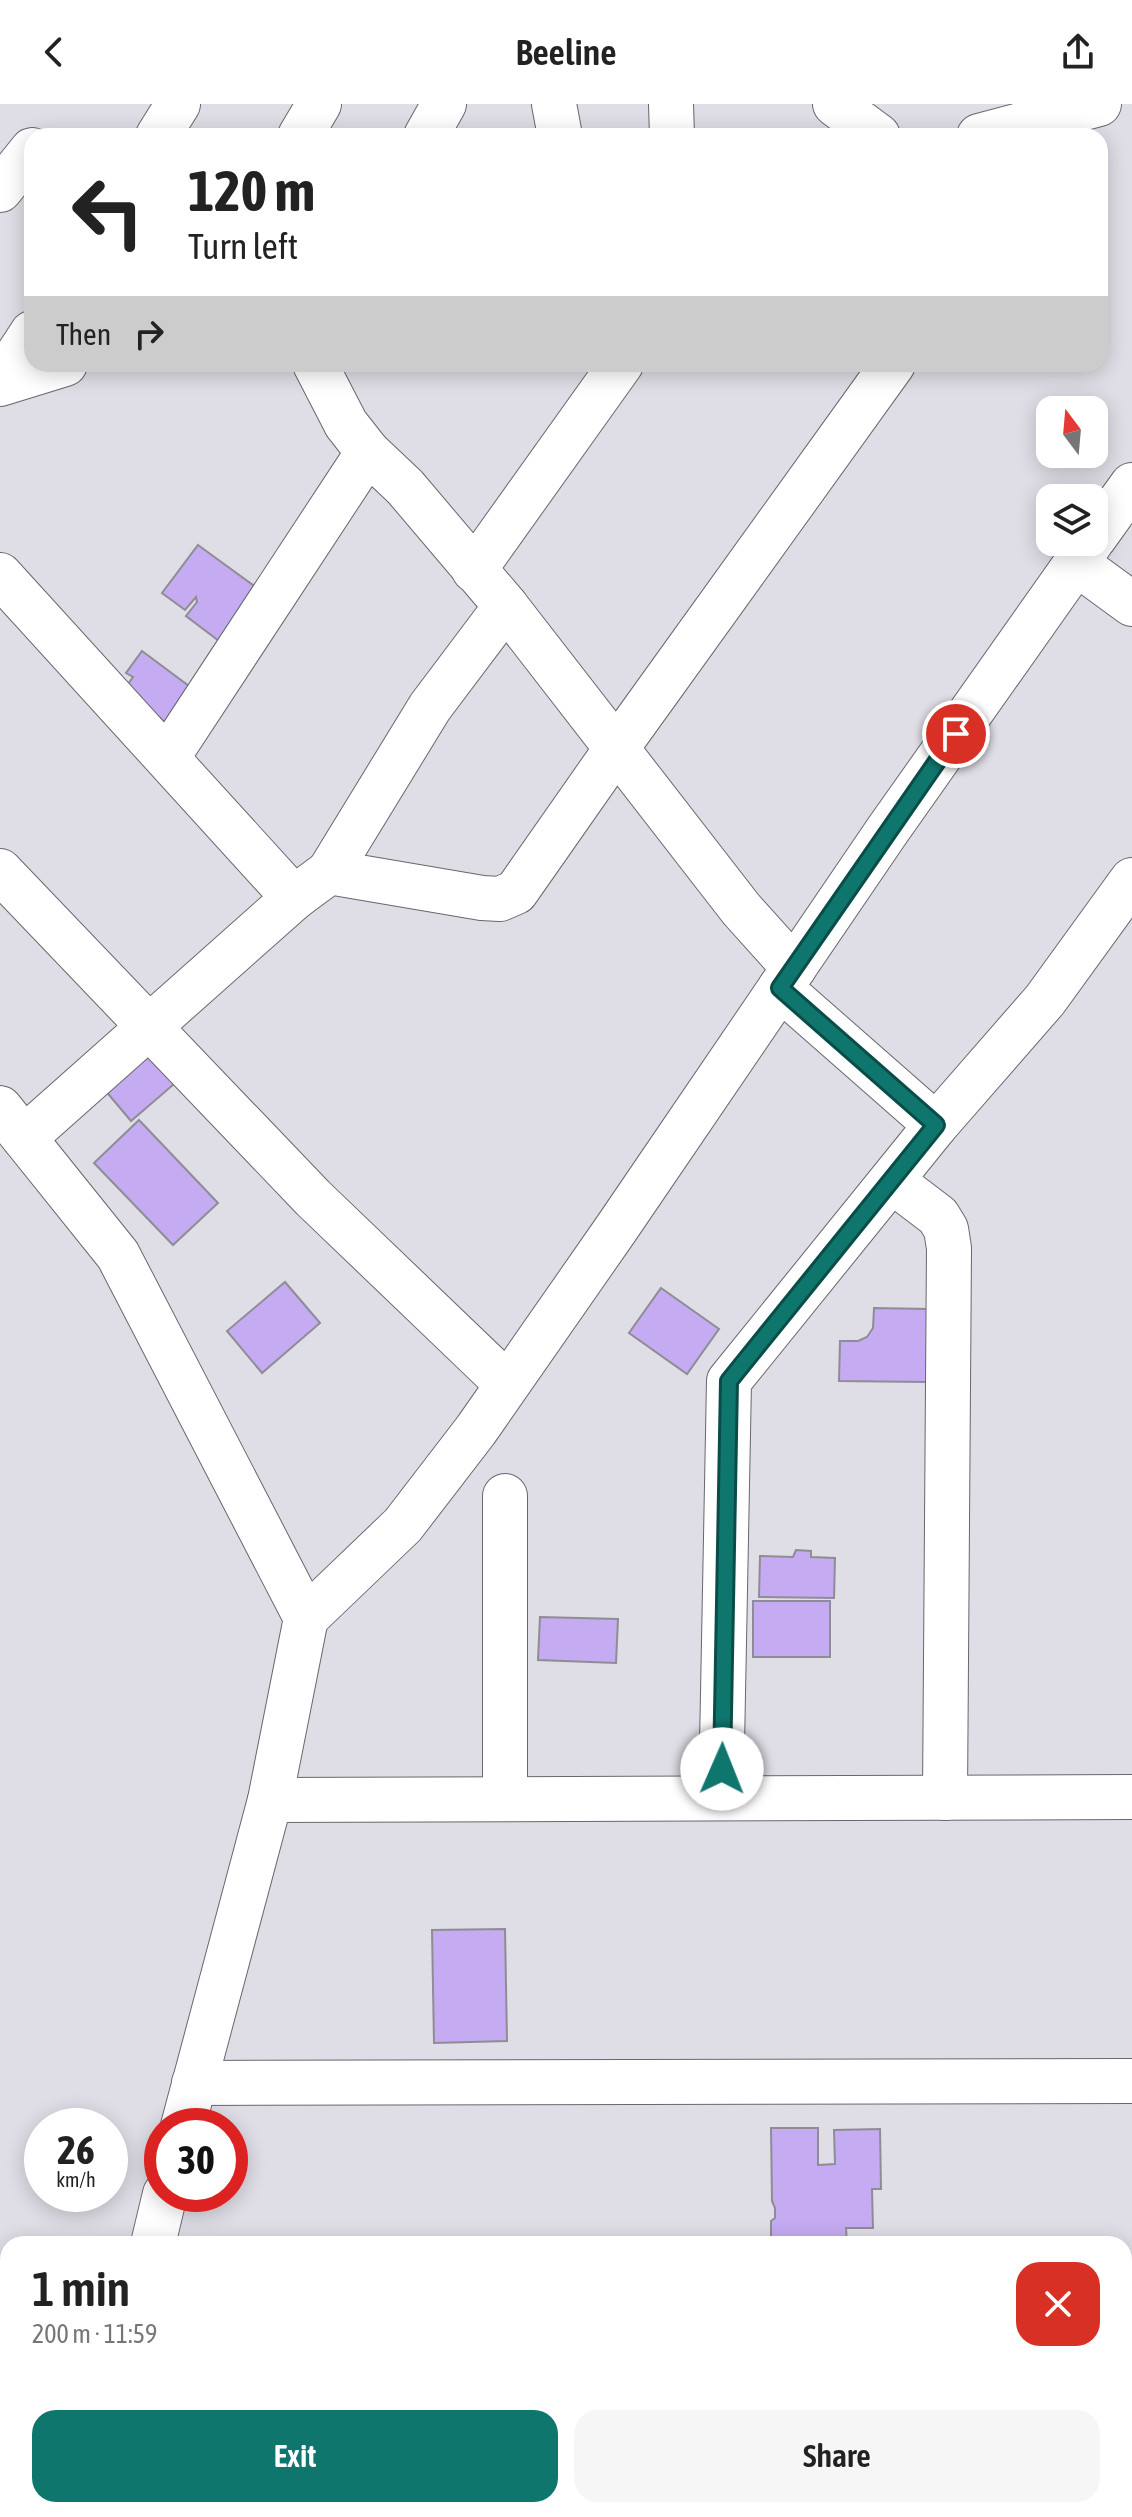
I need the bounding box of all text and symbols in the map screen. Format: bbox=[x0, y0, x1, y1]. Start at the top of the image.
icon: back bbox=[32, 30, 76, 74]
icon: share bbox=[1056, 30, 1100, 74]
text: Beeline bbox=[515, 31, 617, 73]
text: 120 m bbox=[188, 159, 315, 223]
icon: left bbox=[56, 160, 160, 264]
text: Turn left bbox=[188, 225, 298, 267]
icon: right bbox=[127, 312, 171, 356]
text: Then bbox=[56, 317, 111, 351]
north arrow bbox=[1036, 396, 1108, 468]
map controls bbox=[1036, 396, 1108, 556]
button: layers bbox=[1036, 484, 1108, 556]
pin bbox=[922, 700, 990, 768]
icon: arrive bbox=[934, 712, 978, 756]
position arrow bbox=[680, 1727, 764, 1811]
speed limit sign: 30 bbox=[144, 2108, 248, 2212]
text: 26 bbox=[57, 2127, 95, 2172]
text: km/h bbox=[56, 2168, 96, 2191]
text: 1 min bbox=[32, 2261, 130, 2316]
button: close bbox=[1016, 2262, 1100, 2346]
text: 200 m · 11:59 bbox=[32, 2319, 157, 2349]
button: Exit bbox=[32, 2410, 558, 2502]
button: Share bbox=[574, 2410, 1100, 2502]

